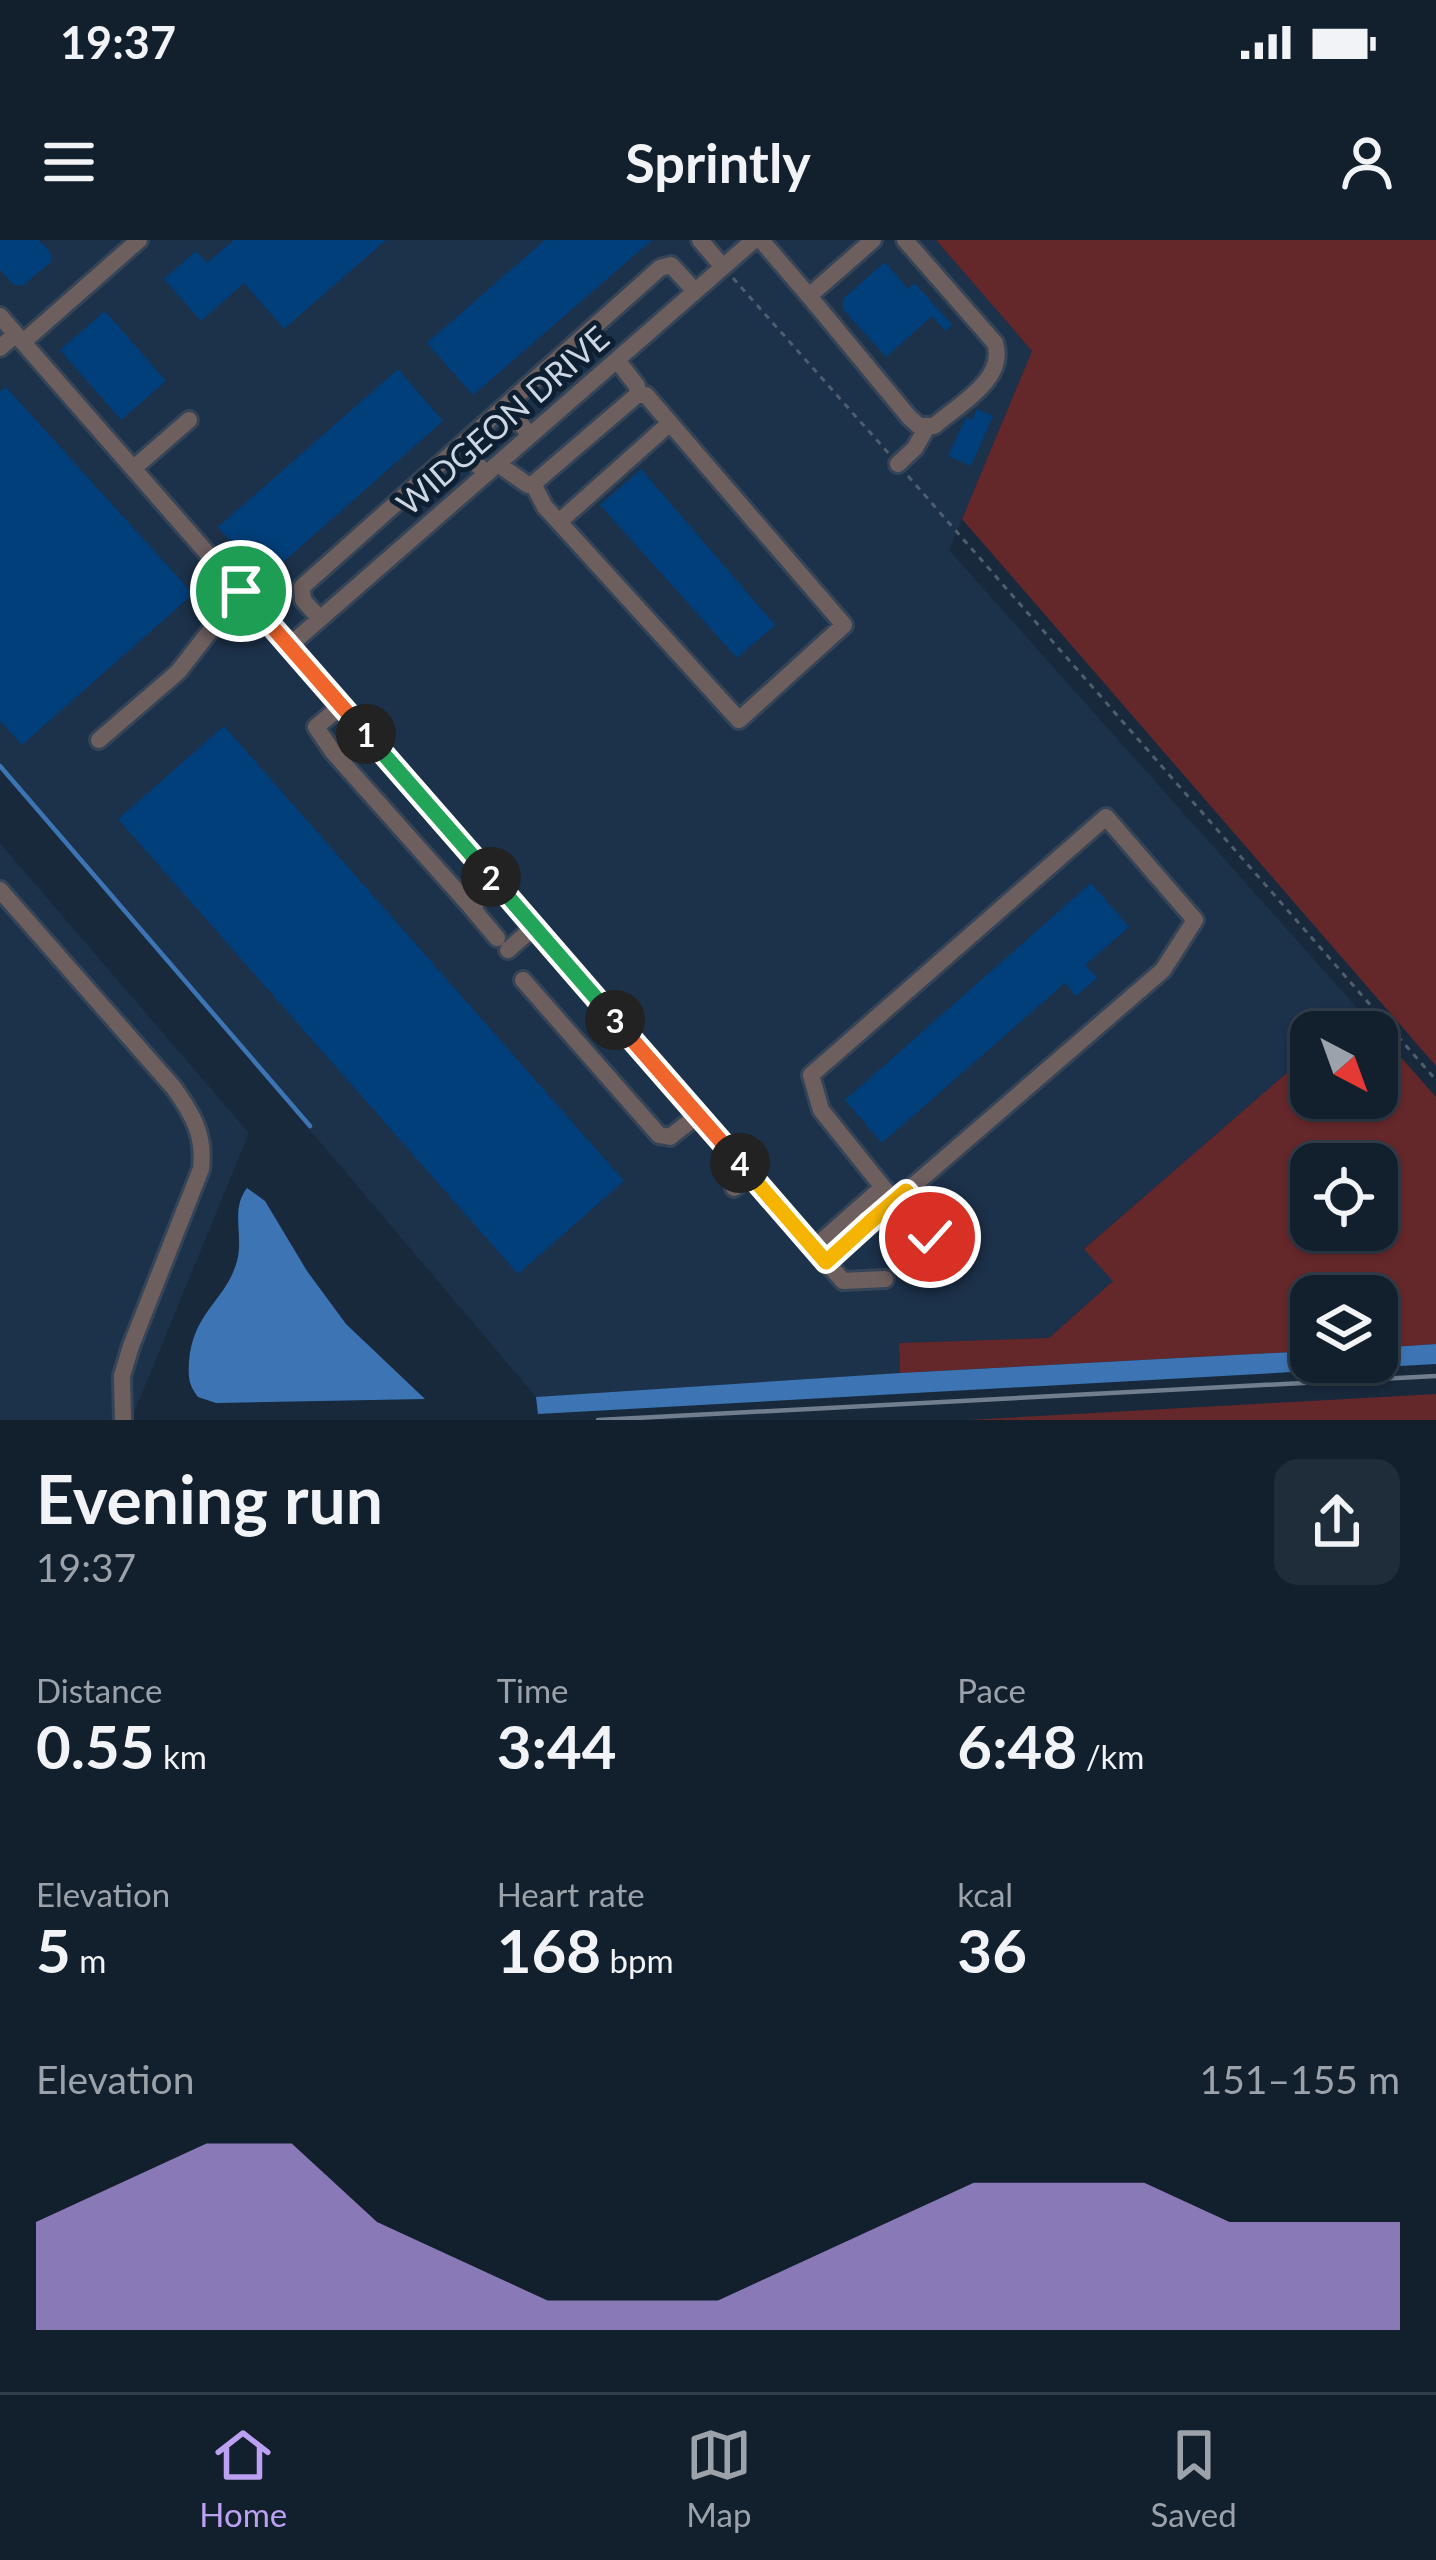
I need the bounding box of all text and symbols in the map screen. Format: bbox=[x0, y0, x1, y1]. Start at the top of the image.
text: 19:37 bbox=[60, 15, 176, 69]
icon: menu bbox=[36, 129, 102, 195]
icon: person bbox=[1334, 129, 1400, 195]
text: Sprintly bbox=[625, 130, 811, 195]
street label: WIDGEON DRIVE bbox=[388, 317, 616, 523]
pin bbox=[190, 540, 292, 642]
icon: arrive bbox=[208, 558, 274, 624]
pin: 1 bbox=[336, 704, 396, 764]
text: 1 bbox=[356, 714, 376, 754]
pin: 2 bbox=[461, 847, 521, 907]
text: 2 bbox=[481, 857, 501, 897]
pin: 3 bbox=[585, 990, 645, 1050]
text: 3 bbox=[605, 1000, 625, 1040]
north arrow bbox=[1290, 1011, 1398, 1119]
map controls bbox=[1290, 1011, 1398, 1383]
pin: 4 bbox=[710, 1133, 770, 1193]
text: 4 bbox=[730, 1143, 750, 1183]
button: locate bbox=[1290, 1143, 1398, 1251]
pin bbox=[879, 1186, 981, 1288]
icon: check bbox=[897, 1204, 963, 1270]
button: layers bbox=[1290, 1275, 1398, 1383]
text: Evening run bbox=[36, 1459, 383, 1538]
button: share bbox=[1274, 1459, 1400, 1585]
text: 19:37 bbox=[36, 1544, 136, 1590]
text: Distance bbox=[36, 1670, 163, 1710]
text: Time bbox=[497, 1670, 569, 1710]
text: Pace bbox=[957, 1670, 1026, 1710]
text: 0.55 bbox=[36, 1710, 155, 1782]
text: 3:44 bbox=[497, 1710, 617, 1782]
text: 6:48 bbox=[957, 1710, 1077, 1782]
text: km bbox=[155, 1736, 207, 1776]
text: /km bbox=[1077, 1736, 1144, 1776]
text: Elevation bbox=[36, 1874, 170, 1914]
text: Heart rate bbox=[497, 1874, 645, 1914]
text: kcal bbox=[957, 1874, 1013, 1914]
text: 5 bbox=[36, 1914, 71, 1986]
text: 168 bbox=[497, 1914, 601, 1986]
text: 36 bbox=[957, 1914, 1027, 1986]
text: m bbox=[71, 1940, 106, 1980]
text: bpm bbox=[601, 1940, 674, 1980]
text: Elevation bbox=[36, 2056, 194, 2102]
text: 151–155 m bbox=[1200, 2056, 1400, 2102]
tab: Home bbox=[199, 2422, 287, 2534]
tab: Map bbox=[686, 2422, 752, 2534]
tab: Saved bbox=[1150, 2422, 1237, 2534]

